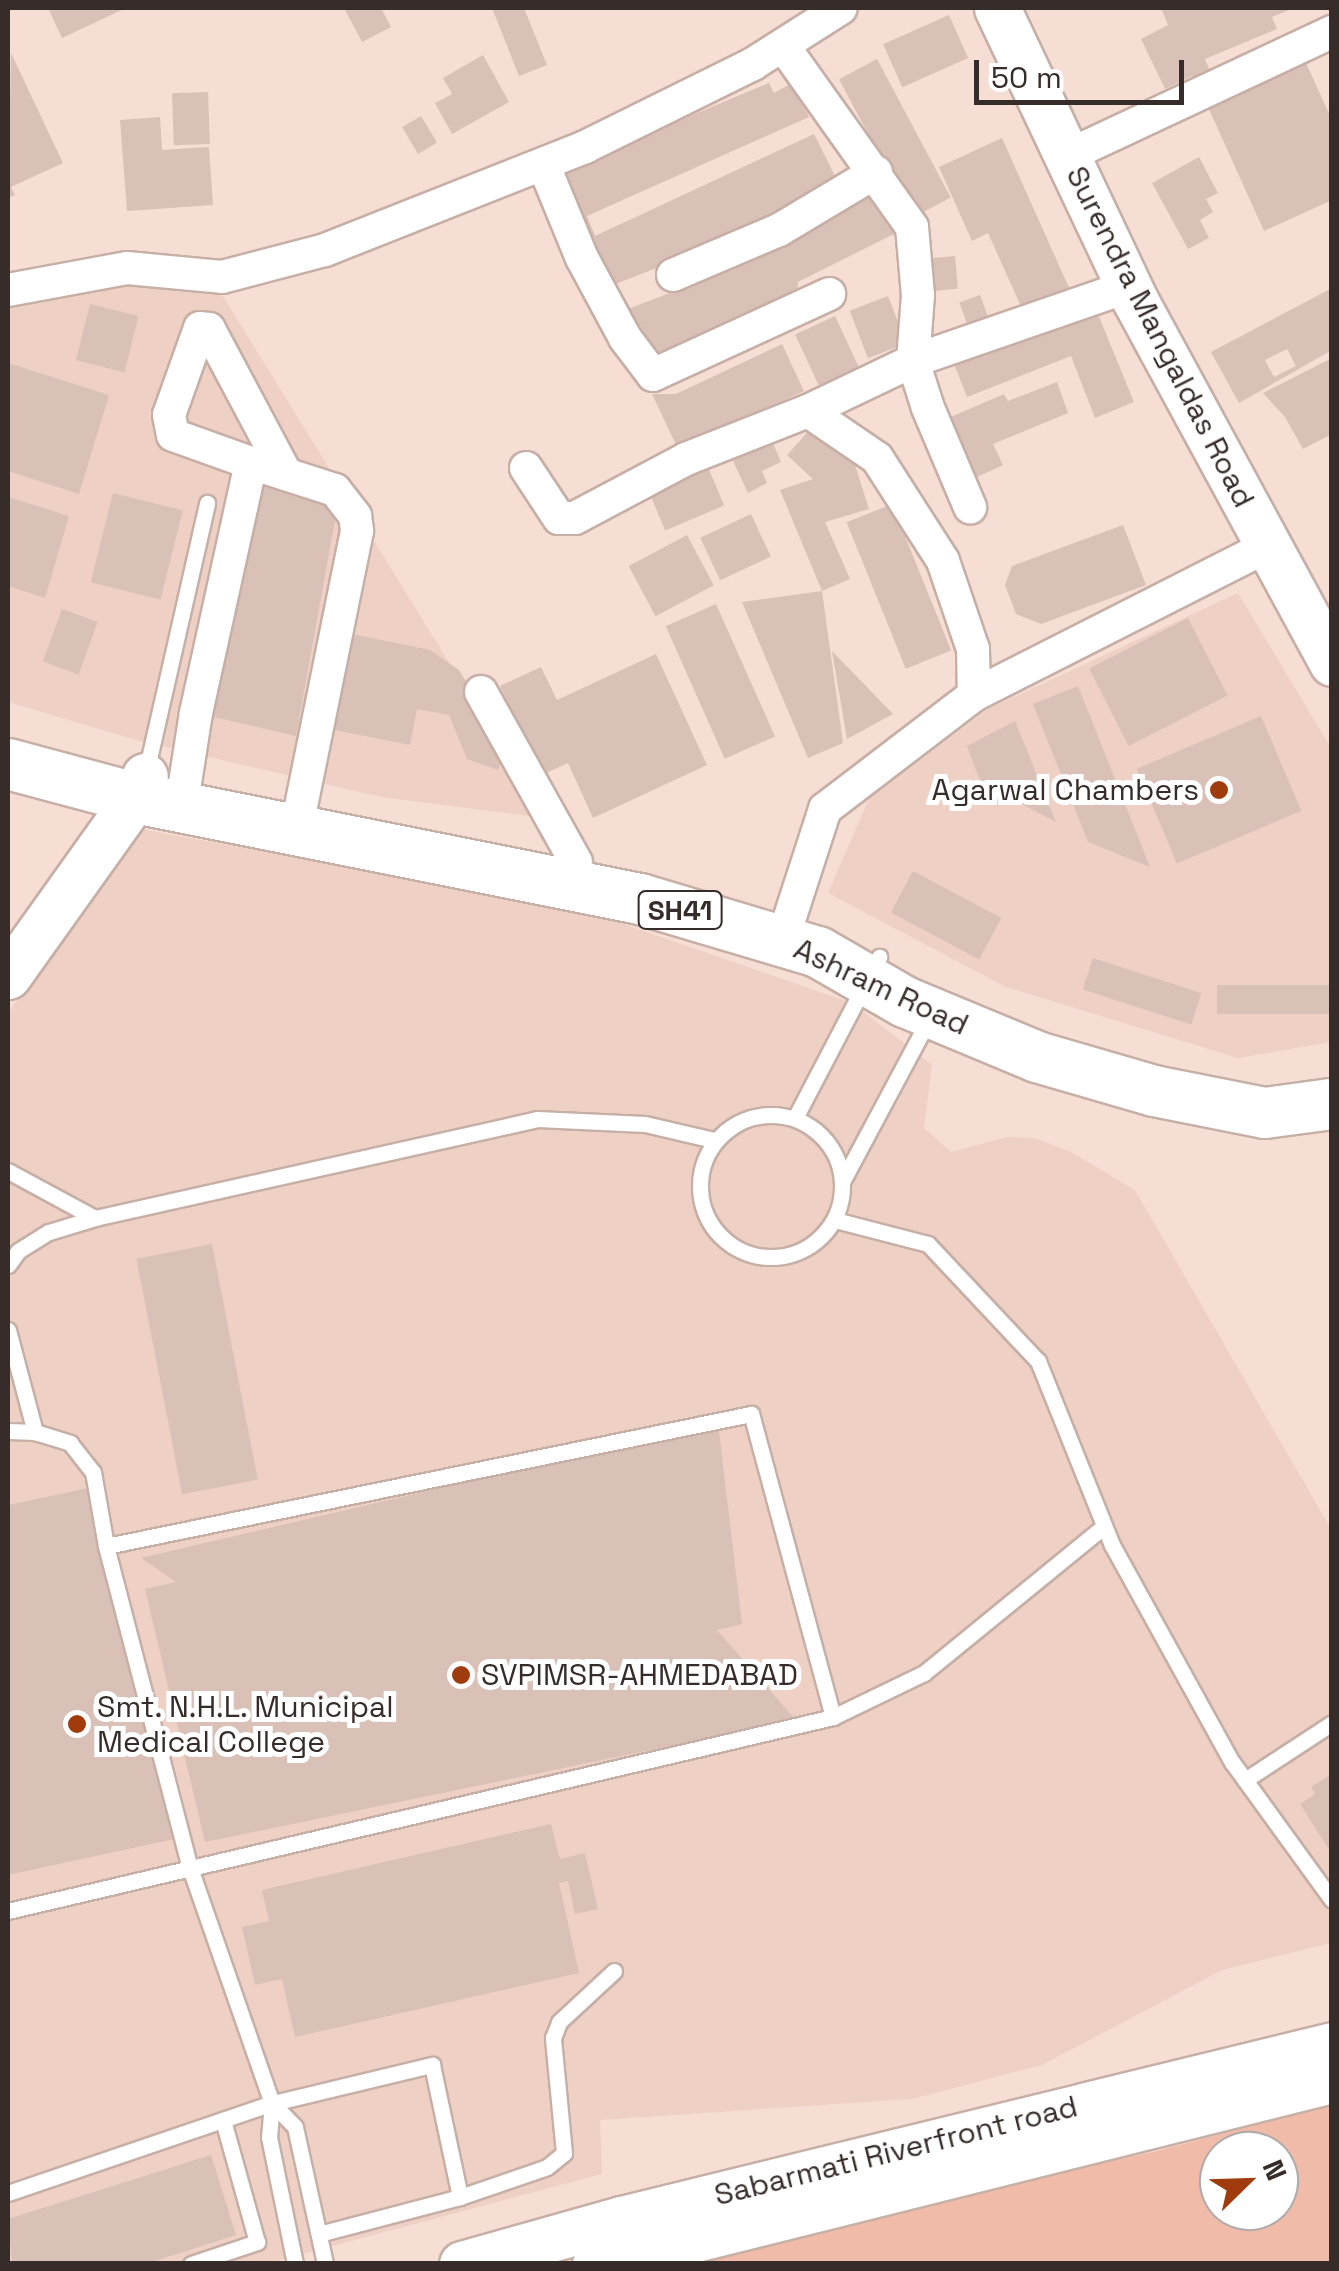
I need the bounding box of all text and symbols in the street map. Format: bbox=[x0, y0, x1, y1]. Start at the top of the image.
scale bar bbox=[979, 40, 1189, 102]
text: 50 m bbox=[991, 58, 1062, 97]
street label: Surendra Mangaldas Road bbox=[1058, 161, 1262, 513]
place label: Agarwal Chambers bbox=[932, 772, 1199, 808]
marker: Agarwal Chambers bbox=[1208, 779, 1230, 801]
road number: SH41 bbox=[638, 887, 722, 933]
street label: Ashram Road bbox=[788, 931, 974, 1043]
place label: SVPIMSR-AHMEDABAD bbox=[481, 1657, 798, 1693]
marker: SVPIMSR-AHMEDABAD bbox=[450, 1664, 472, 1686]
place label: Smt. N.H.L. Municipal Medical College bbox=[97, 1689, 396, 1760]
marker: Smt. N.H.L. Municipal Medical College bbox=[66, 1713, 88, 1735]
street label: Sabarmati Riverfront road bbox=[711, 2088, 1081, 2214]
north arrow bbox=[1199, 2131, 1299, 2231]
text: N bbox=[1255, 2154, 1295, 2186]

